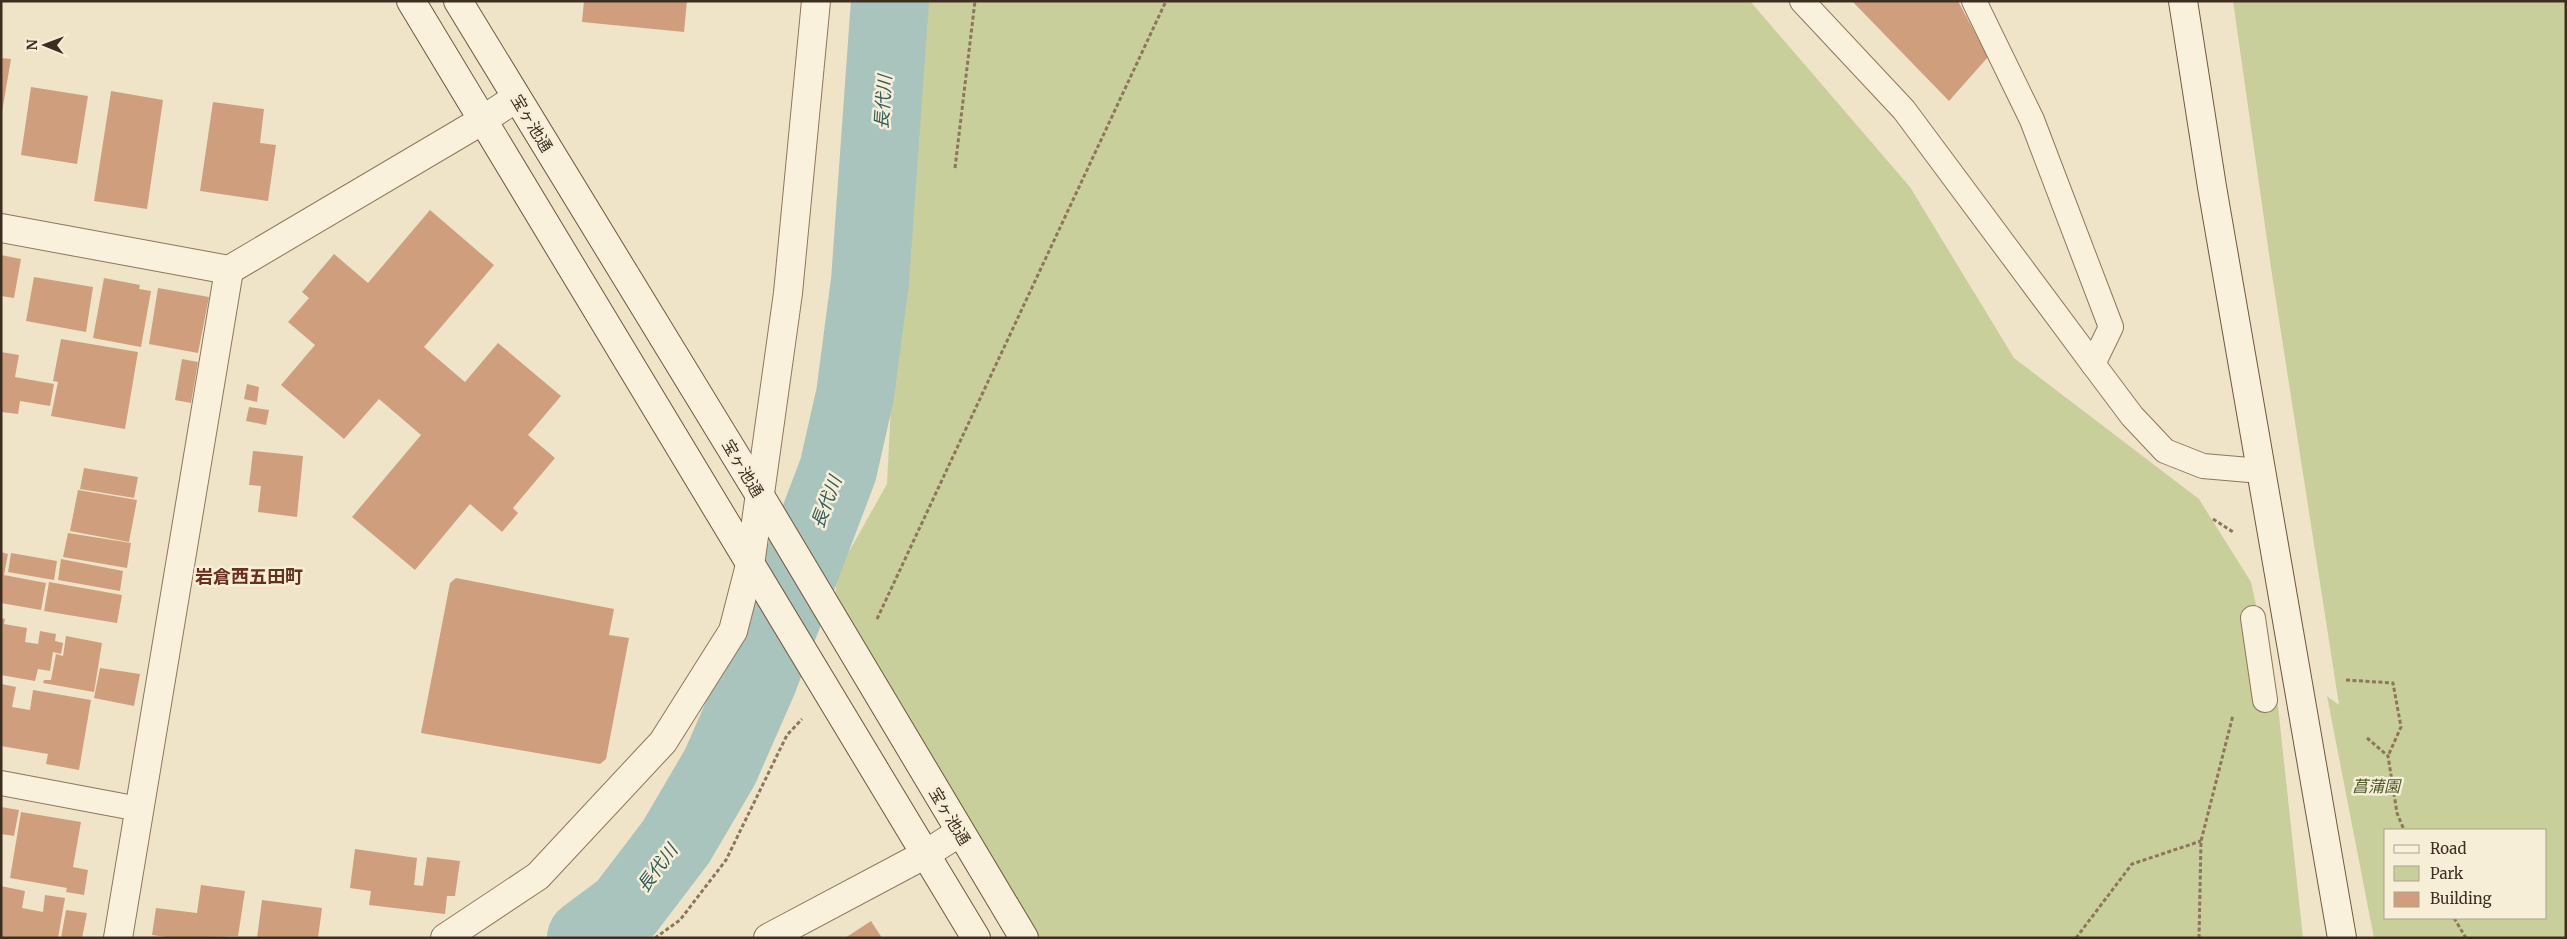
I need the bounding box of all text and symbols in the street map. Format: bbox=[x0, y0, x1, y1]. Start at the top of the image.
north arrow bbox=[20, 20, 70, 70]
text: N bbox=[23, 39, 41, 50]
water label: 長代川 bbox=[870, 72, 896, 130]
street label: 宝ヶ池通 bbox=[507, 90, 557, 156]
street label: 宝ヶ池通 bbox=[718, 435, 768, 501]
water label: 長代川 bbox=[806, 471, 847, 531]
district label: 岩倉西五田町 bbox=[195, 565, 303, 588]
park label: 菖蒲園 bbox=[2352, 776, 2402, 796]
street label: 宝ヶ池通 bbox=[925, 783, 975, 849]
legend bbox=[2384, 829, 2547, 919]
water label: 長代川 bbox=[632, 838, 684, 896]
text: Road bbox=[2430, 839, 2466, 858]
text: Park bbox=[2430, 864, 2464, 883]
text: Building bbox=[2430, 889, 2492, 908]

